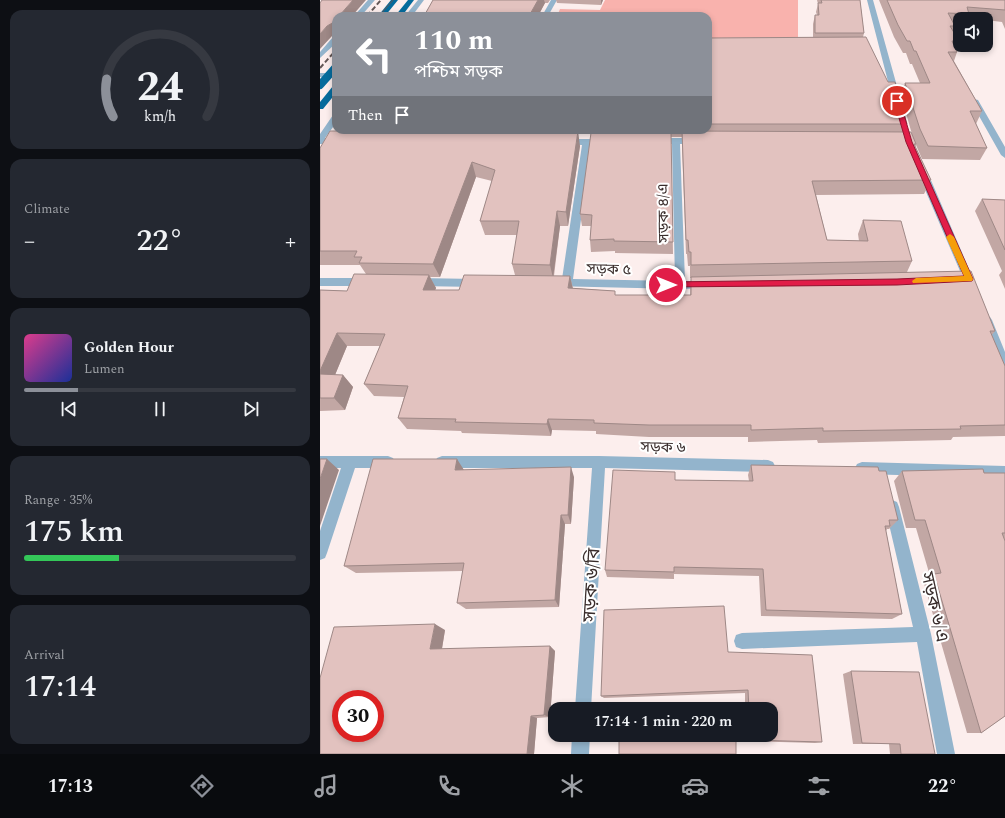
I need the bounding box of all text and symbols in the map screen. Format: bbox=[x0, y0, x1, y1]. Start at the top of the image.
map controls bbox=[953, 12, 993, 52]
button: sound bbox=[953, 12, 993, 52]
text: 110 m bbox=[414, 19, 493, 62]
icon: left bbox=[348, 28, 400, 80]
text: 24 bbox=[137, 56, 183, 119]
text: পশ্চিম সড়ক bbox=[414, 58, 503, 85]
pin bbox=[880, 84, 914, 118]
icon: arrive bbox=[886, 90, 908, 112]
text: Then bbox=[348, 104, 383, 127]
icon: arrive bbox=[391, 104, 413, 126]
text: km/h bbox=[144, 106, 176, 128]
street label: সড়ক ৪/এ bbox=[651, 183, 676, 244]
text: Climate bbox=[24, 199, 70, 219]
text: 22° bbox=[136, 218, 184, 264]
text: − bbox=[24, 225, 35, 258]
text: + bbox=[285, 225, 296, 258]
street label: সড়ক ৫ bbox=[585, 258, 632, 281]
position arrow bbox=[645, 264, 687, 306]
text: Golden Hour bbox=[84, 336, 174, 359]
text: Lumen bbox=[84, 359, 125, 379]
icon: previous bbox=[58, 398, 80, 420]
icon: pause bbox=[149, 398, 171, 420]
icon: next bbox=[240, 398, 262, 420]
street label: সড়ক ৬ bbox=[639, 436, 686, 459]
text: Range · 35% bbox=[24, 490, 92, 510]
text: 175 km bbox=[24, 509, 124, 555]
street label: সড়ক ৬/বি bbox=[575, 547, 608, 624]
street label: সড়ক ৬/এ bbox=[913, 568, 956, 645]
text: Arrival bbox=[24, 645, 65, 665]
text: 17:14 bbox=[24, 664, 96, 710]
speed limit sign: 30 bbox=[332, 690, 384, 742]
text: 17:14 · 1 min · 220 m bbox=[594, 710, 732, 733]
icon: directions bbox=[188, 772, 216, 800]
icon: music bbox=[312, 772, 340, 800]
icon: phone bbox=[435, 772, 463, 800]
icon: climate bbox=[558, 772, 586, 800]
icon: car bbox=[681, 772, 709, 800]
icon: filters bbox=[805, 772, 833, 800]
text: 17:13 bbox=[48, 773, 93, 800]
text: 22° bbox=[928, 773, 957, 800]

